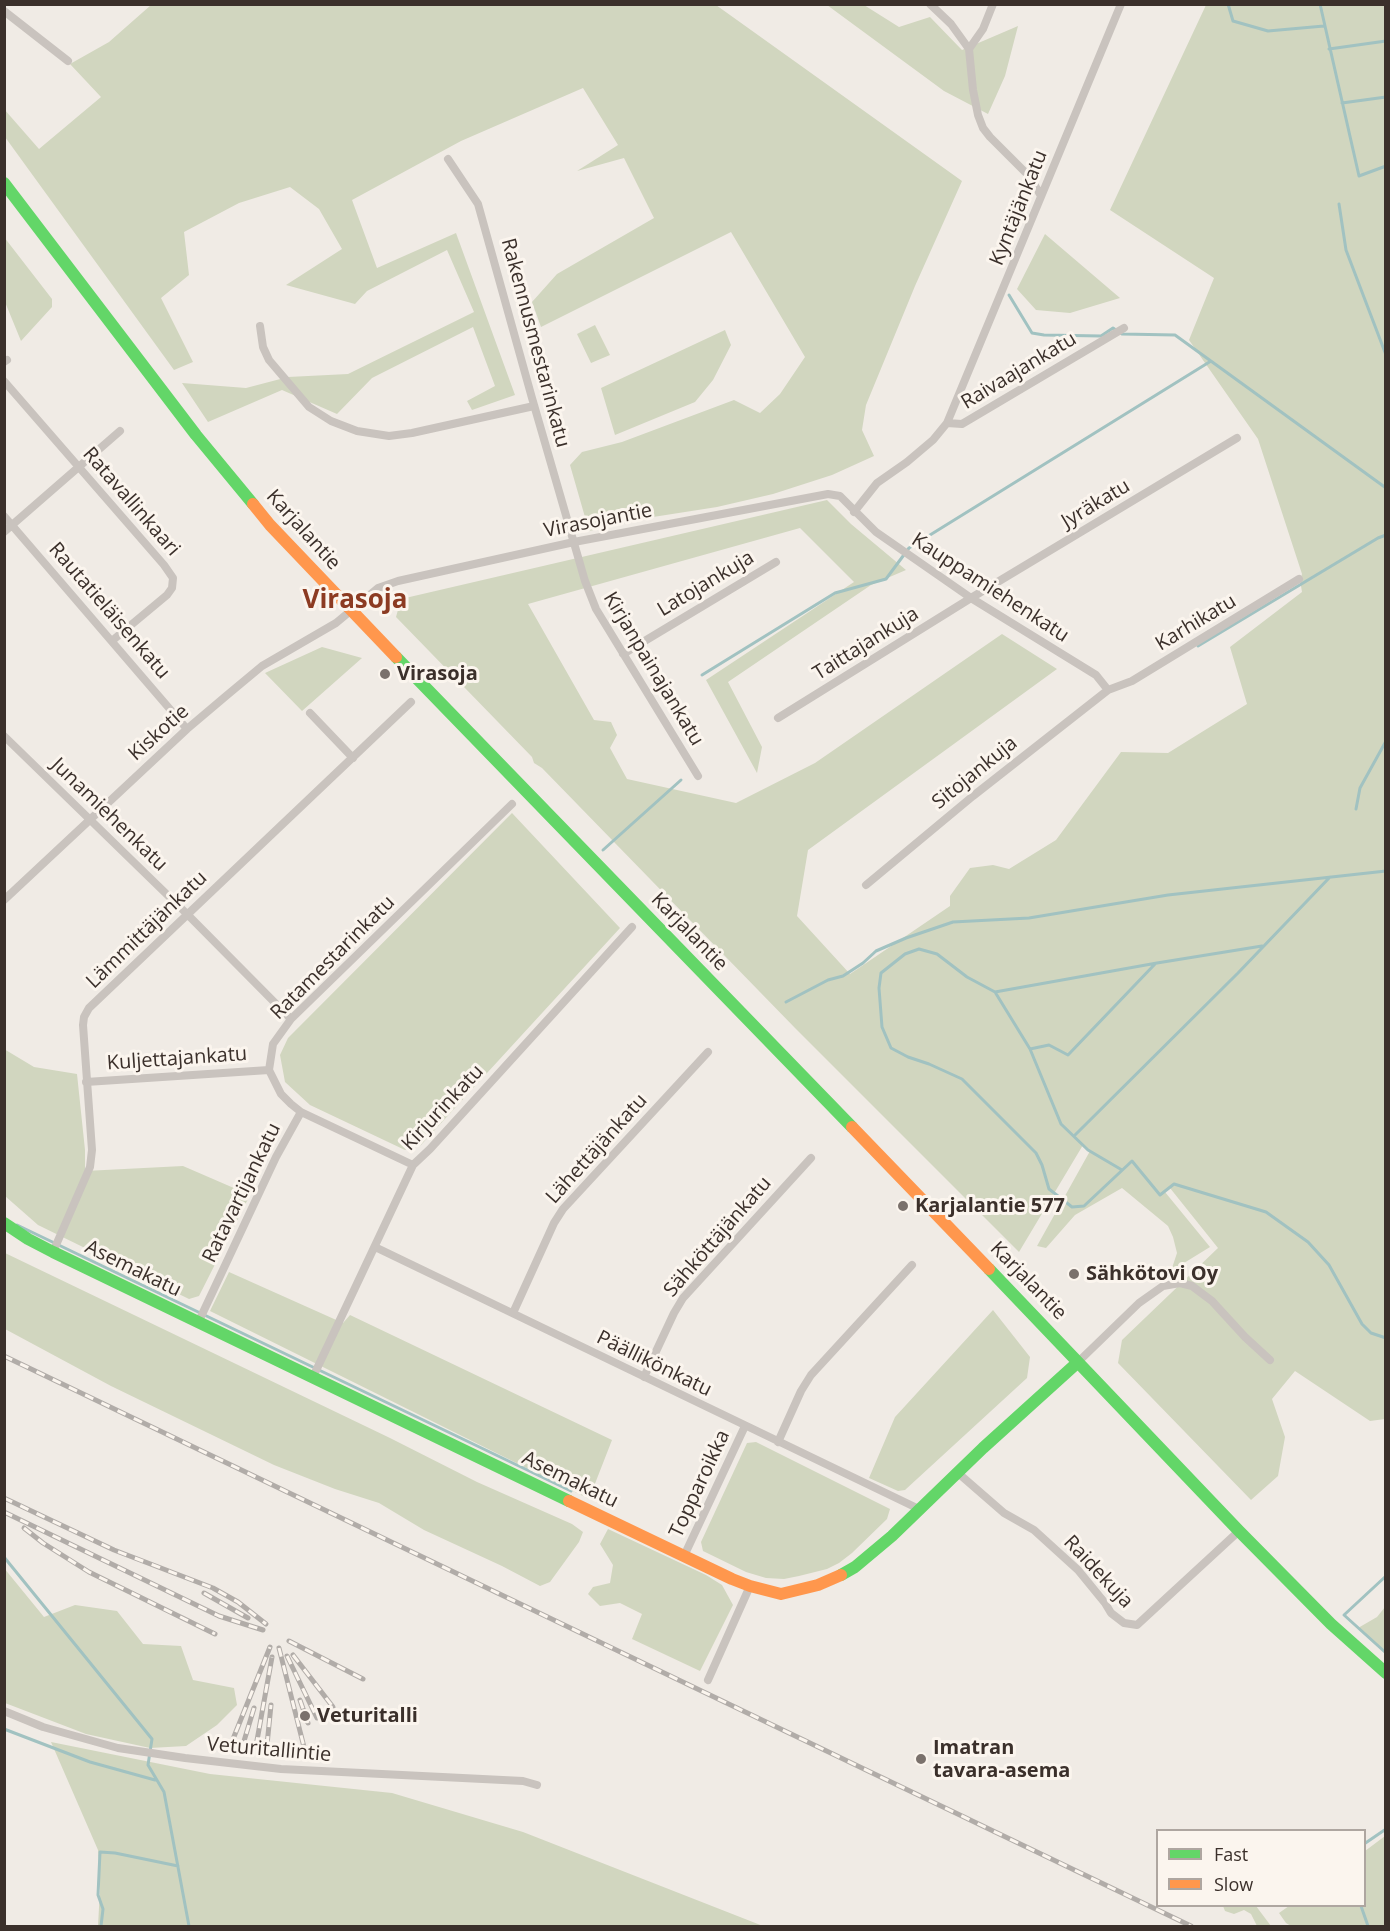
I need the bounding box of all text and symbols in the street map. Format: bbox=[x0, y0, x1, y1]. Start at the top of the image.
street label: Kyntäjänkatu bbox=[985, 147, 1053, 269]
street label: Rakennusmestarinkatu bbox=[496, 236, 574, 450]
street label: Raivaajankatu bbox=[957, 327, 1081, 415]
street label: Ratavallinkaari bbox=[77, 443, 185, 561]
street label: Jyräkatu bbox=[1057, 474, 1135, 534]
street label: Karjalantie bbox=[261, 485, 345, 575]
street label: Virasojantie bbox=[542, 499, 654, 543]
street label: Kauppamiehenkatu bbox=[907, 528, 1073, 648]
street label: Rautatieläisenkatu bbox=[43, 538, 175, 684]
street label: Latojankuja bbox=[653, 546, 759, 622]
district label: Virasoja bbox=[302, 585, 408, 617]
street label: Kirjanpainajankatu bbox=[598, 588, 708, 750]
street label: Karhikatu bbox=[1151, 590, 1241, 656]
street label: Taittajankuja bbox=[809, 602, 923, 686]
place label: Virasoja bbox=[397, 662, 478, 686]
marker: Virasoja bbox=[378, 667, 392, 681]
street label: Kiskotie bbox=[124, 700, 194, 766]
street label: Sitojankuja bbox=[928, 731, 1022, 815]
street label: Junamiehenkatu bbox=[46, 753, 172, 877]
street label: Lämmittäjänkatu bbox=[82, 866, 212, 994]
street label: Karjalantie bbox=[646, 888, 732, 976]
street label: Ratamestarinkatu bbox=[266, 891, 400, 1025]
street label: Kuljettajankatu bbox=[106, 1042, 248, 1076]
street label: Kirjurinkatu bbox=[397, 1060, 489, 1156]
street label: Lähettäjänkatu bbox=[541, 1089, 653, 1209]
street label: Ratavartijankatu bbox=[198, 1119, 286, 1267]
street label: Sähköttäjänkatu bbox=[659, 1172, 777, 1302]
place label: Karjalantie 577 bbox=[915, 1194, 1065, 1218]
marker: Karjalantie 577 bbox=[896, 1199, 910, 1213]
street label: Asemakatu bbox=[81, 1235, 185, 1303]
street label: Karjalantie bbox=[985, 1237, 1071, 1325]
place label: Sähkötovi Oy bbox=[1086, 1262, 1218, 1286]
marker: Sähkötovi Oy bbox=[1067, 1267, 1081, 1281]
street label: Päällikönkatu bbox=[592, 1326, 716, 1402]
street label: Topparoikka bbox=[665, 1426, 735, 1542]
street label: Asemakatu bbox=[518, 1446, 622, 1514]
street label: Raidekuja bbox=[1058, 1531, 1138, 1613]
place label: Veturitalli bbox=[317, 1704, 418, 1728]
marker: Veturitalli bbox=[298, 1709, 312, 1723]
street label: Veturitallintie bbox=[206, 1733, 332, 1767]
place label: Imatran tavara-asema bbox=[933, 1736, 1070, 1783]
marker: Imatran tavara-asema bbox=[914, 1752, 928, 1766]
legend bbox=[1156, 1829, 1366, 1907]
text: Fast bbox=[1214, 1842, 1248, 1866]
text: Slow bbox=[1214, 1872, 1253, 1896]

